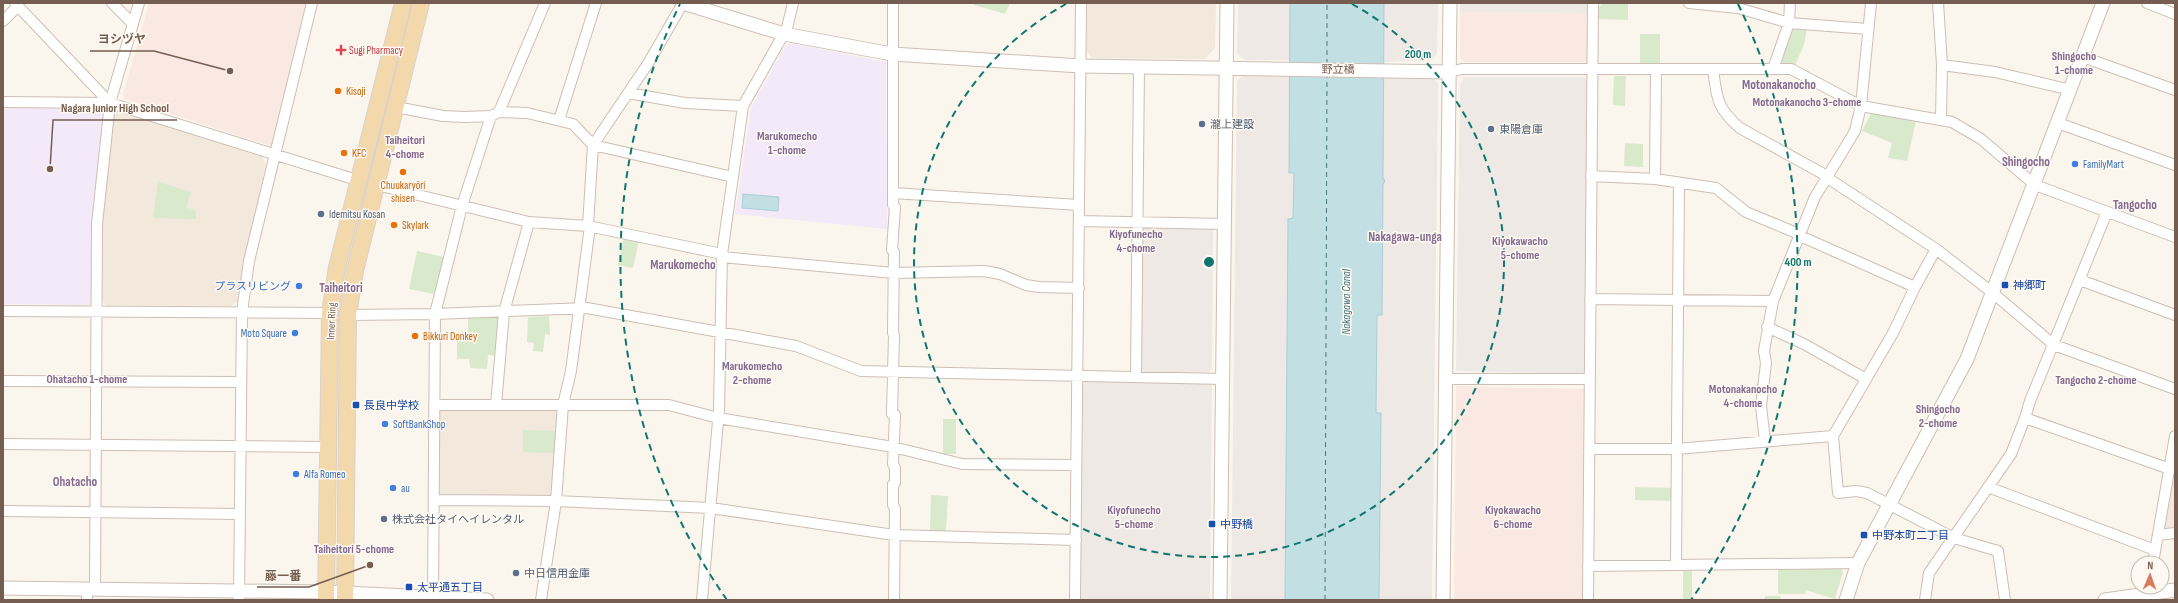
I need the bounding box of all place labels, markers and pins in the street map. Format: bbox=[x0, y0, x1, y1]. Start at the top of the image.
callout: ヨシヅヤ bbox=[90, 27, 154, 51]
place label: Sugi Pharmacy bbox=[349, 44, 404, 57]
marker: Sugi Pharmacy bbox=[336, 45, 346, 55]
place label: Kisoji bbox=[346, 85, 366, 98]
marker: Kisoji bbox=[333, 86, 343, 96]
callout: Nagara Junior High School bbox=[53, 96, 177, 120]
place label: 瀧上建設 bbox=[1210, 118, 1254, 131]
marker: 瀧上建設 bbox=[1197, 119, 1207, 129]
place label: 東陽倉庫 bbox=[1499, 123, 1543, 136]
marker: 東陽倉庫 bbox=[1486, 124, 1496, 134]
place label: KFC bbox=[352, 147, 366, 160]
marker: KFC bbox=[339, 148, 349, 158]
place label: FamilyMart bbox=[2083, 158, 2125, 171]
marker: FamilyMart bbox=[2070, 159, 2080, 169]
marker: Chuukaryōri shisen bbox=[398, 167, 408, 177]
place label: Chuukaryōri shisen bbox=[381, 179, 425, 205]
place label: Idemitsu Kosan bbox=[329, 208, 385, 221]
marker: Idemitsu Kosan bbox=[316, 209, 326, 219]
place label: Skylark bbox=[402, 219, 430, 232]
marker: Skylark bbox=[389, 220, 399, 230]
centre of rings bbox=[1202, 255, 1216, 269]
place label: 神郷町 bbox=[2013, 279, 2046, 292]
place label: プラスリビング bbox=[214, 280, 291, 293]
marker: 神郷町 bbox=[2000, 280, 2010, 290]
marker: プラスリビング bbox=[294, 281, 304, 291]
place label: Moto Square bbox=[241, 327, 287, 340]
marker: Moto Square bbox=[290, 328, 300, 338]
place label: Bikkuri Donkey bbox=[423, 330, 478, 343]
marker: Bikkuri Donkey bbox=[410, 331, 420, 341]
place label: 長良中学校 bbox=[364, 399, 419, 412]
marker: 長良中学校 bbox=[351, 400, 361, 410]
place label: SoftBankShop bbox=[393, 418, 445, 431]
marker: SoftBankShop bbox=[380, 419, 390, 429]
place label: Alfa Romeo bbox=[303, 468, 346, 481]
marker: Alfa Romeo bbox=[291, 469, 301, 479]
place label: au bbox=[401, 482, 410, 495]
marker: au bbox=[388, 483, 398, 493]
place label: 株式会社タイヘイレンタル bbox=[392, 513, 524, 526]
marker: 株式会社タイヘイレンタル bbox=[379, 514, 389, 524]
place label: 中野橋 bbox=[1220, 518, 1253, 531]
marker: 中野橋 bbox=[1207, 519, 1217, 529]
place label: 中野本町二丁目 bbox=[1872, 529, 1949, 542]
marker: 中野本町二丁目 bbox=[1859, 530, 1869, 540]
callout: 藤一番 bbox=[257, 563, 309, 587]
place label: 中日信用金庫 bbox=[524, 567, 590, 580]
marker: 中日信用金庫 bbox=[511, 568, 521, 578]
place label: 太平通五丁目 bbox=[417, 581, 483, 594]
marker: 太平通五丁目 bbox=[404, 582, 414, 592]

